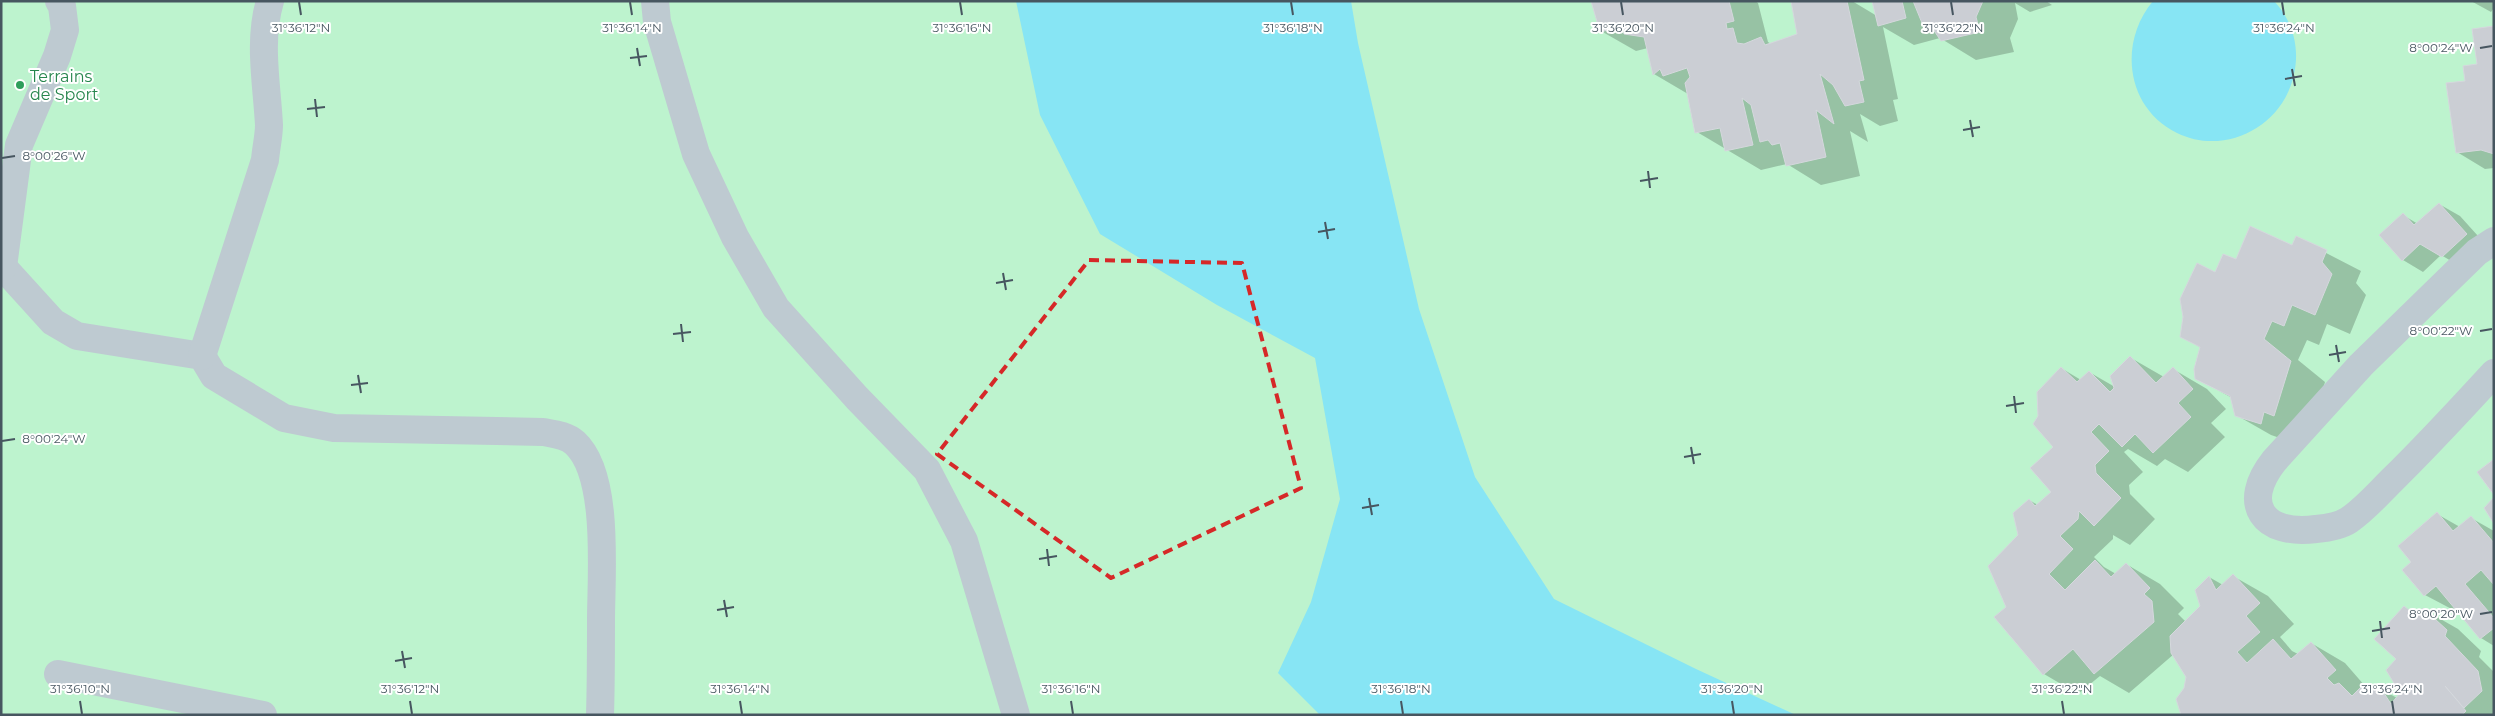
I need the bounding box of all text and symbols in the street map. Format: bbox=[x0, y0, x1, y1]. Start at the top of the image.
text: 31°36'12"N bbox=[272, 20, 330, 35]
text: 31°36'14"N bbox=[602, 20, 662, 35]
text: 31°36'16"N bbox=[932, 20, 992, 35]
text: 31°36'18"N bbox=[1263, 20, 1323, 35]
text: 31°36'20"N bbox=[1592, 20, 1654, 35]
text: 31°36'22"N bbox=[1923, 20, 1983, 35]
text: 31°36'24"N bbox=[2253, 20, 2315, 35]
text: 8°00'24"W bbox=[2409, 40, 2473, 55]
place label: Terrains de Sport bbox=[30, 67, 99, 104]
marker: Terrains de Sport bbox=[14, 79, 26, 91]
text: 8°00'26"W bbox=[22, 148, 86, 163]
text: 8°00'22"W bbox=[2410, 323, 2472, 338]
text: 8°00'24"W bbox=[22, 431, 86, 446]
text: 8°00'20"W bbox=[2409, 606, 2473, 621]
text: 31°36'10"N bbox=[50, 681, 110, 696]
text: 31°36'12"N bbox=[381, 681, 439, 696]
text: 31°36'14"N bbox=[710, 681, 770, 696]
text: 31°36'16"N bbox=[1041, 681, 1101, 696]
text: 31°36'18"N bbox=[1371, 681, 1431, 696]
text: 31°36'20"N bbox=[1701, 681, 1763, 696]
text: 31°36'22"N bbox=[2032, 681, 2092, 696]
text: 31°36'24"N bbox=[2361, 681, 2423, 696]

